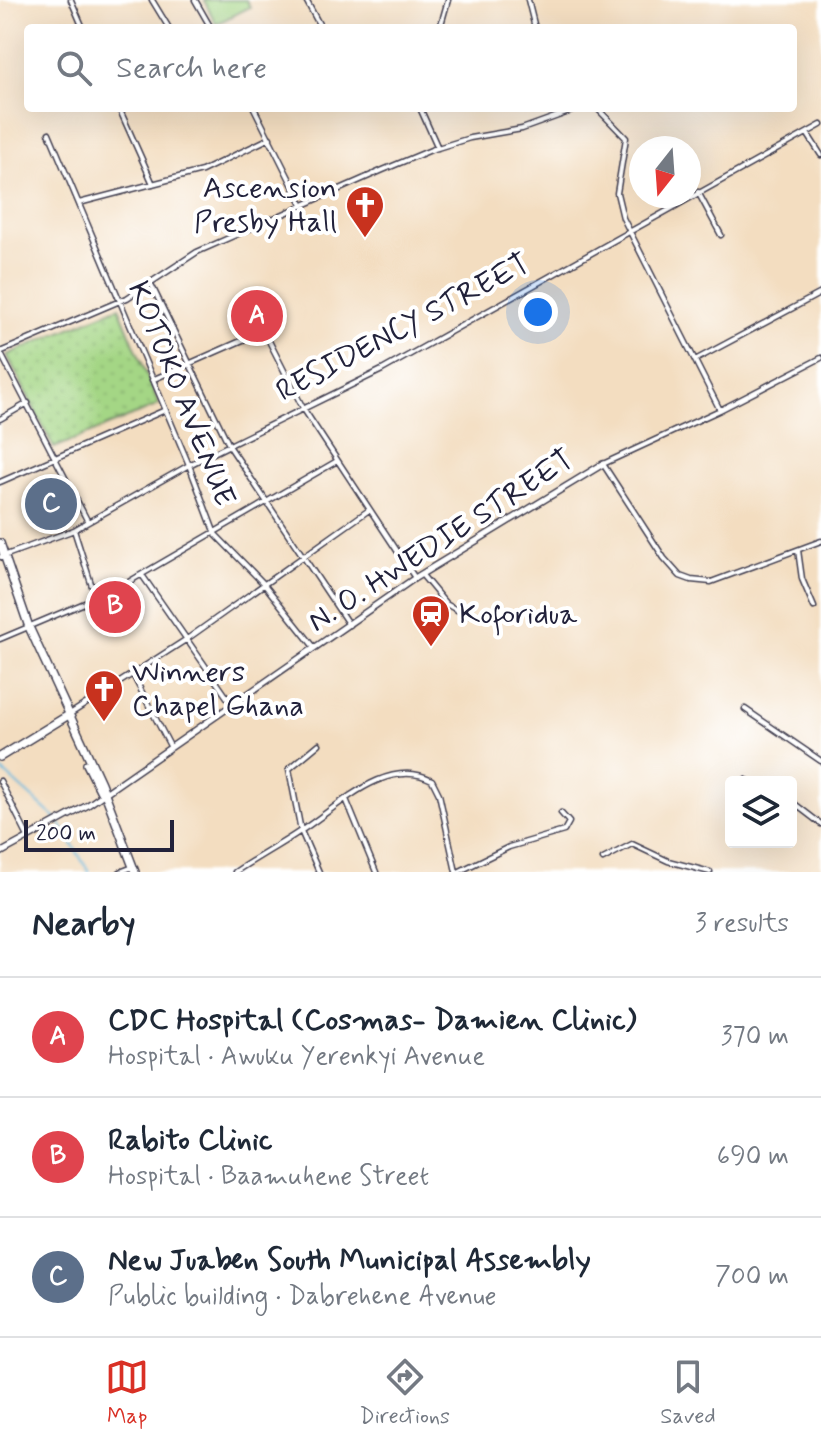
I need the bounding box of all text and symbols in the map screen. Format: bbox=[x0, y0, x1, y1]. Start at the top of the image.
search box bbox=[24, 24, 797, 112]
icon: search bbox=[52, 46, 96, 90]
text: Search here bbox=[116, 49, 267, 88]
north arrow bbox=[629, 136, 701, 208]
place label: Ascension Presby Hall bbox=[194, 169, 337, 242]
church icon: Ascension Presby Hall bbox=[344, 184, 386, 239]
street label: RESIDENCY STREET bbox=[270, 245, 536, 411]
street label: KOTOKO AVENUE bbox=[118, 276, 244, 512]
pin: A bbox=[231, 286, 283, 346]
your location bbox=[518, 292, 558, 332]
street label: N. O. HWEDIE STREET bbox=[301, 441, 581, 641]
pin: C bbox=[25, 474, 77, 534]
pin: B bbox=[89, 577, 141, 637]
station icon: Koforidua bbox=[410, 593, 452, 648]
place label: Koforidua bbox=[459, 595, 578, 636]
place label: Winners Chapel Ghana bbox=[132, 653, 304, 726]
church icon: Winners Chapel Ghana bbox=[83, 668, 125, 723]
map controls bbox=[725, 776, 797, 848]
button: layers bbox=[725, 776, 797, 848]
scale bar bbox=[24, 816, 174, 852]
text: 200 m bbox=[36, 820, 96, 848]
text: Nearby bbox=[32, 902, 136, 947]
text: 3 results bbox=[695, 907, 789, 941]
text: CDC Hospital (Cosmas- Damien Clinic) bbox=[108, 1001, 636, 1040]
text: A bbox=[49, 1020, 67, 1054]
text: 370 m bbox=[721, 1020, 789, 1054]
text: Hospital · Awuku Yerenkyi Avenue bbox=[108, 1040, 485, 1074]
text: Rabito Clinic bbox=[108, 1121, 273, 1160]
text: B bbox=[50, 1140, 66, 1174]
text: 690 m bbox=[717, 1140, 789, 1174]
text: Hospital · Baamuhene Street bbox=[108, 1160, 429, 1194]
text: New Juaben South Municipal Assembly bbox=[108, 1241, 591, 1280]
text: C bbox=[49, 1260, 67, 1294]
text: 700 m bbox=[715, 1260, 789, 1294]
text: Public building · Dabrehene Avenue bbox=[108, 1280, 497, 1314]
tab: Map bbox=[105, 1355, 149, 1431]
tab: Directions bbox=[359, 1355, 450, 1431]
tab: Saved bbox=[660, 1355, 716, 1431]

